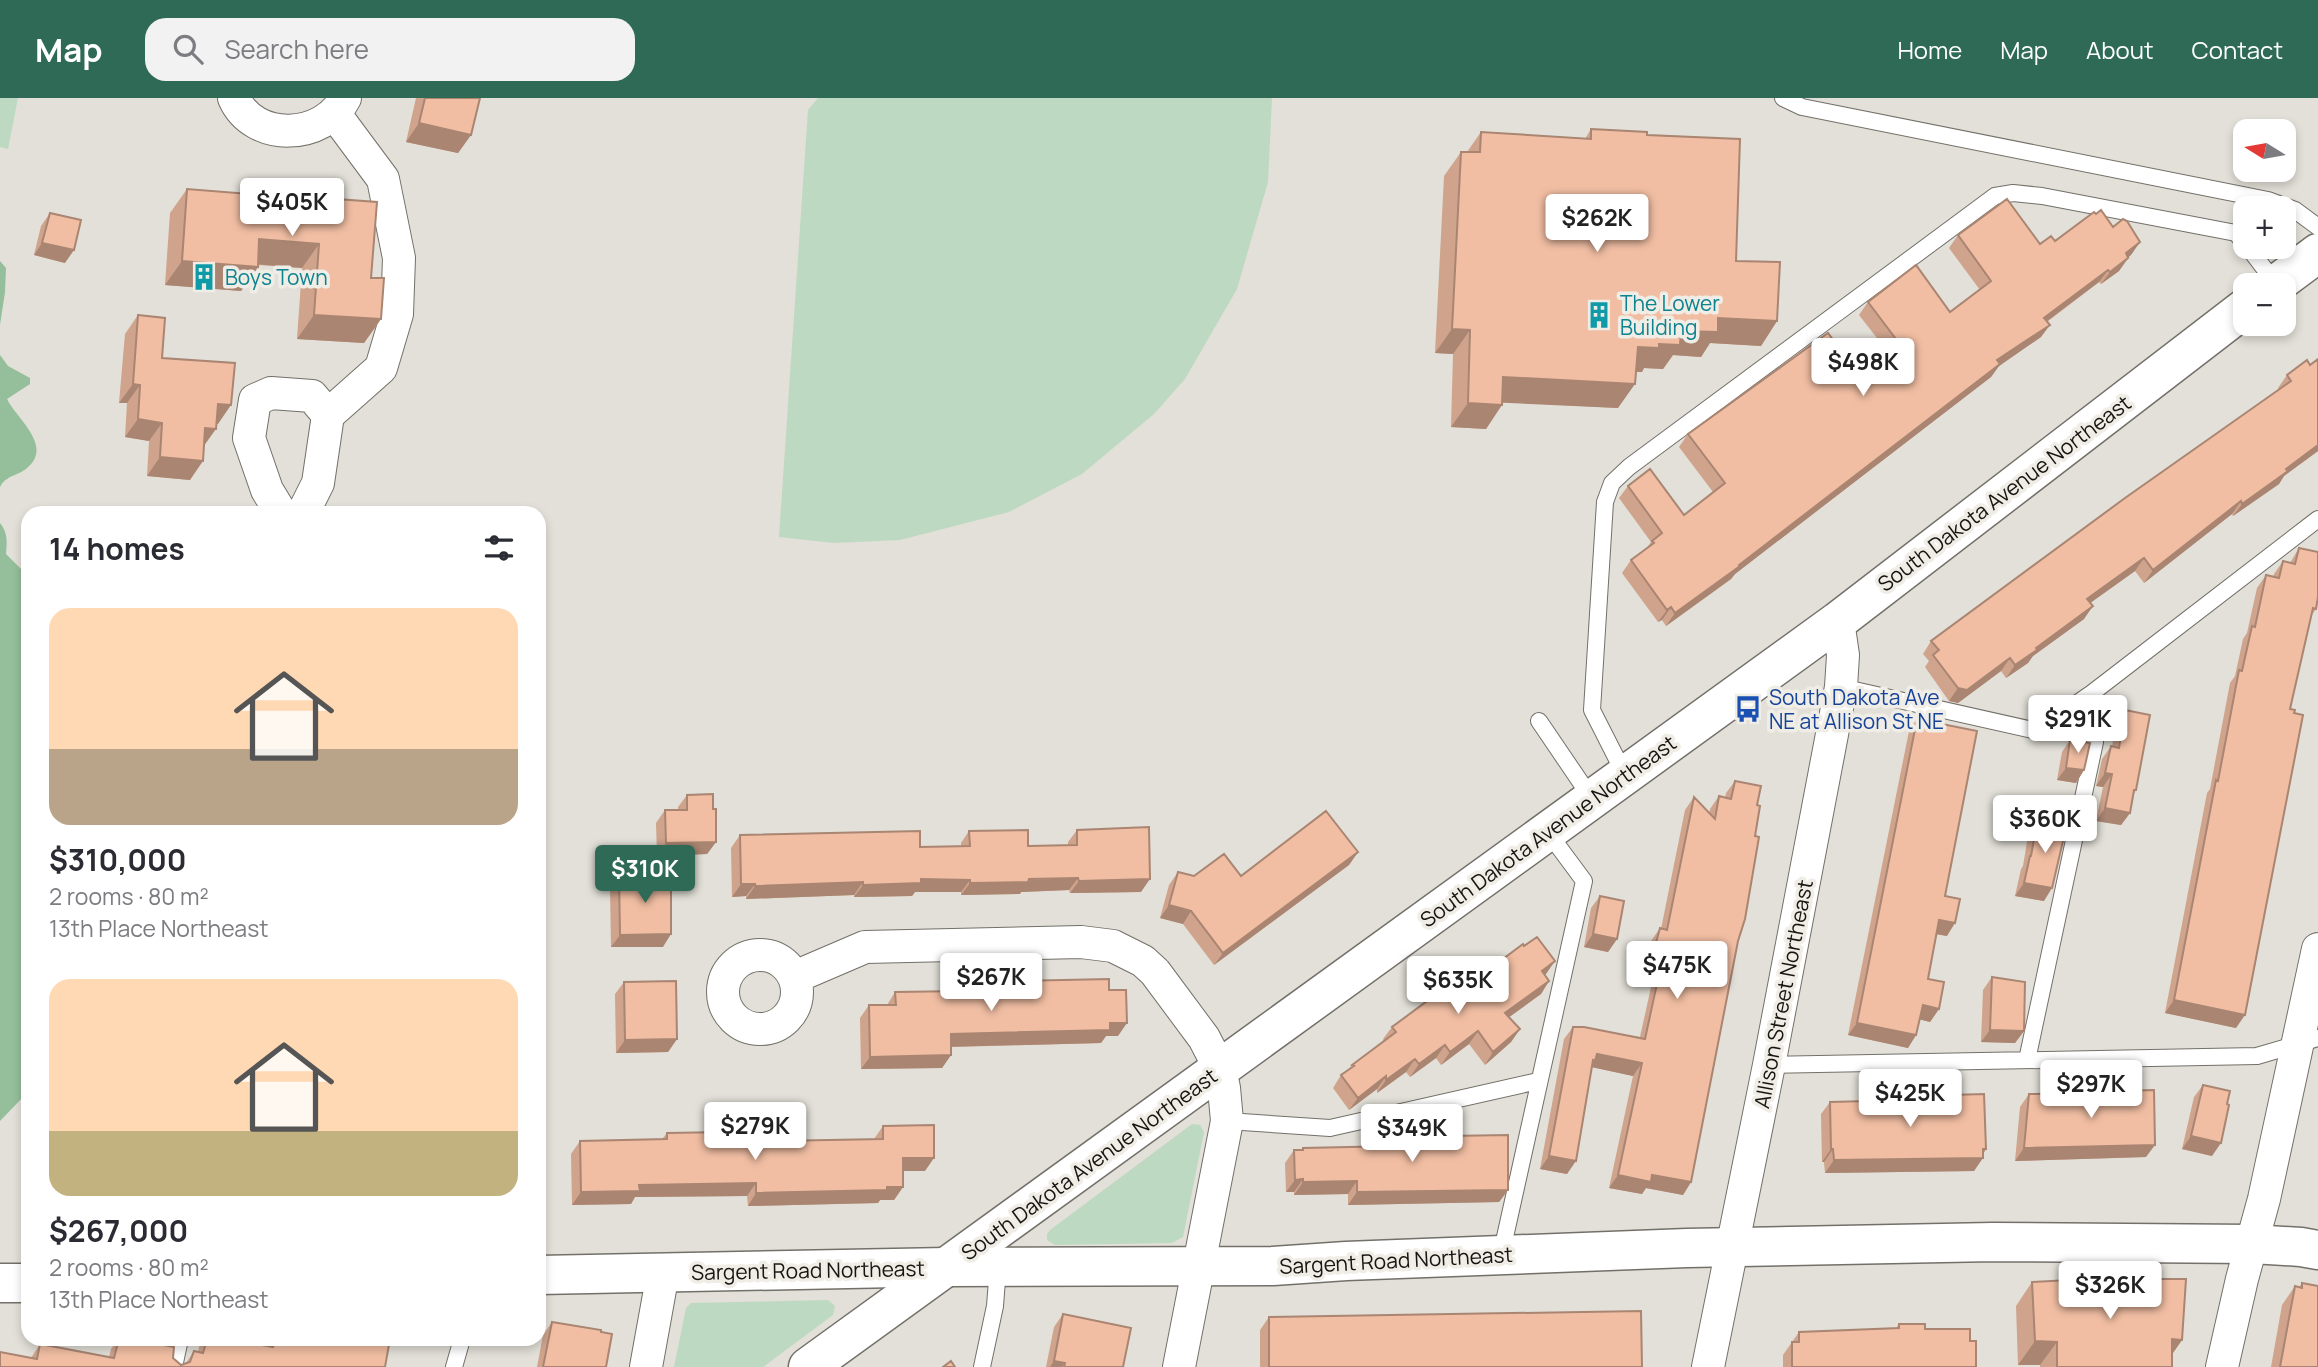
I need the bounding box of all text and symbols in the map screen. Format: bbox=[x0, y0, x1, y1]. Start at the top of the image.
search box bbox=[145, 18, 635, 81]
text: Map bbox=[35, 27, 103, 72]
icon: search bbox=[169, 30, 207, 68]
text: Search here bbox=[225, 31, 369, 67]
text: Home bbox=[1897, 33, 1962, 66]
text: Map bbox=[2000, 33, 2048, 66]
text: About bbox=[2086, 33, 2154, 66]
text: Contact bbox=[2192, 33, 2283, 66]
north arrow bbox=[2233, 119, 2296, 182]
map controls bbox=[2233, 119, 2296, 336]
pin: $405K bbox=[243, 178, 341, 238]
text: $405K bbox=[256, 185, 328, 217]
pin: $262K bbox=[1548, 194, 1646, 254]
button: + bbox=[2233, 196, 2296, 259]
text: $262K bbox=[1561, 201, 1633, 233]
building icon: Boys Town bbox=[189, 262, 219, 292]
place label: Boys Town bbox=[225, 263, 328, 291]
button: − bbox=[2233, 273, 2296, 336]
place label: The Lower Building bbox=[1620, 289, 1720, 341]
building icon: The Lower Building bbox=[1584, 300, 1614, 330]
pin: $498K bbox=[1814, 338, 1912, 398]
text: $498K bbox=[1827, 345, 1899, 377]
street label: South Dakota Avenue Northeast bbox=[1872, 389, 2136, 597]
text: 14 homes bbox=[49, 528, 185, 569]
icon: filters bbox=[480, 529, 518, 567]
icon: home bbox=[221, 653, 347, 779]
place label: South Dakota Ave NE at Allison St NE bbox=[1769, 683, 1944, 735]
bus stop icon: South Dakota Ave NE at Allison St NE bbox=[1733, 694, 1763, 724]
pin: $291K bbox=[2029, 696, 2127, 755]
text: $291K bbox=[2044, 702, 2112, 734]
street label: South Dakota Avenue Northeast bbox=[1414, 729, 1682, 933]
pin: $360K bbox=[1996, 796, 2094, 855]
text: $360K bbox=[2009, 802, 2081, 834]
text: $310,000 bbox=[49, 839, 187, 880]
pin: $310K bbox=[596, 846, 694, 905]
text: $310K bbox=[611, 852, 679, 884]
street label: Allison Street Northeast bbox=[1747, 877, 1819, 1111]
text: 2 rooms · 80 m² bbox=[49, 880, 209, 912]
text: 13th Place Northeast bbox=[49, 912, 268, 944]
pin: $475K bbox=[1628, 942, 1726, 1001]
text: $475K bbox=[1642, 948, 1712, 980]
pin: $267K bbox=[942, 954, 1040, 1013]
pin: $635K bbox=[1409, 956, 1507, 1016]
text: $267K bbox=[956, 960, 1026, 992]
text: $635K bbox=[1423, 963, 1493, 995]
icon: home bbox=[221, 1024, 347, 1150]
pin: $297K bbox=[2042, 1060, 2140, 1120]
street label: South Dakota Avenue Northeast bbox=[955, 1062, 1223, 1266]
text: $297K bbox=[2056, 1067, 2126, 1099]
pin: $425K bbox=[1861, 1070, 1959, 1129]
text: $425K bbox=[1875, 1076, 1945, 1108]
pin: $279K bbox=[706, 1102, 804, 1162]
pin: $349K bbox=[1363, 1104, 1461, 1164]
text: $279K bbox=[720, 1109, 790, 1141]
text: $349K bbox=[1377, 1111, 1447, 1143]
text: $267,000 bbox=[49, 1210, 188, 1251]
street label: Sargent Road Northeast bbox=[1279, 1240, 1513, 1280]
text: 2 rooms · 80 m² bbox=[49, 1251, 209, 1283]
street label: Sargent Road Northeast bbox=[691, 1254, 925, 1286]
pin: $326K bbox=[2061, 1262, 2159, 1321]
text: $326K bbox=[2075, 1268, 2145, 1300]
text: 13th Place Northeast bbox=[49, 1283, 268, 1315]

